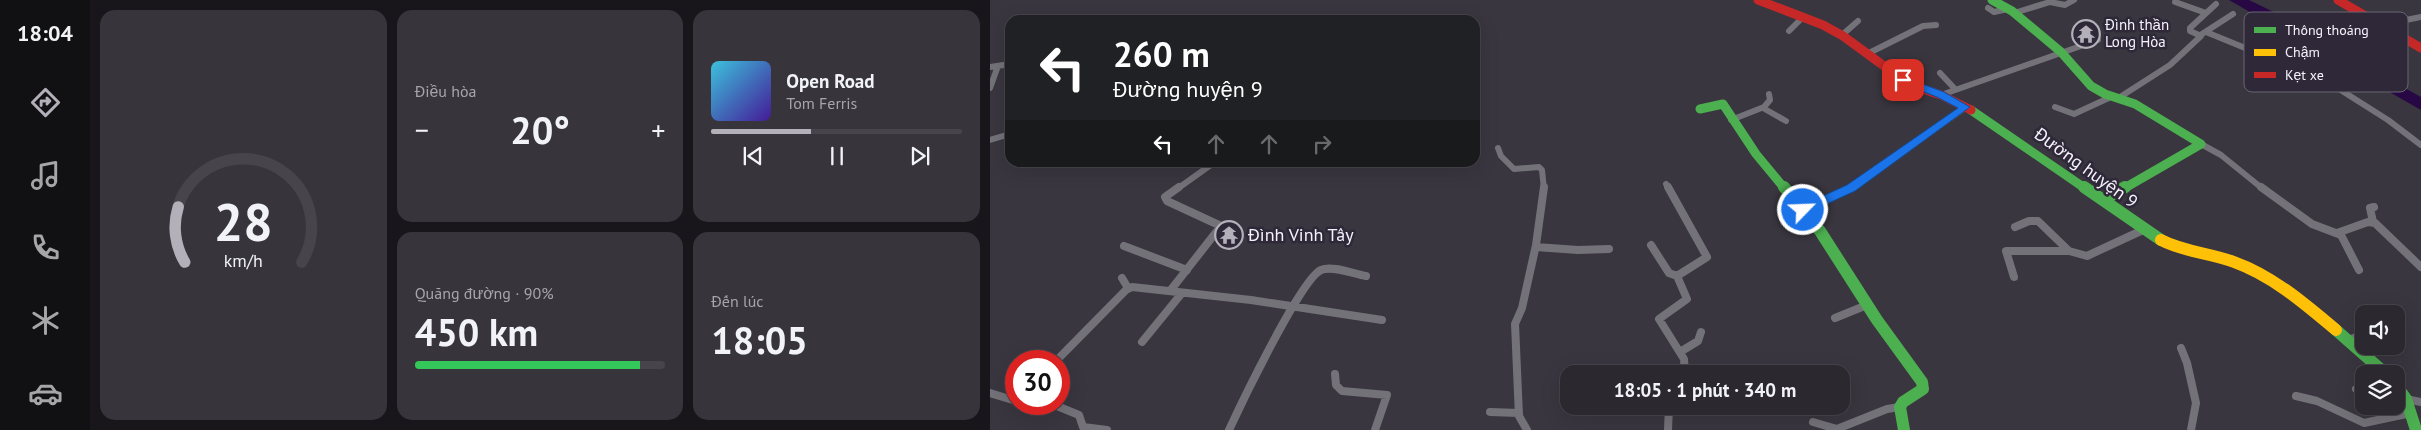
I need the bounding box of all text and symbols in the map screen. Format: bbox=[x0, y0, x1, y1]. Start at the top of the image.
legend bbox=[2244, 12, 2408, 92]
place label: Đình thần Long Hòa bbox=[2104, 15, 2169, 51]
text: 18:04 bbox=[17, 19, 73, 47]
temple icon: Đình thần Long Hòa bbox=[2071, 19, 2101, 49]
text: Thông thoáng bbox=[2285, 21, 2369, 39]
text: 260 m bbox=[1113, 31, 1210, 77]
icon: left bbox=[1030, 35, 1095, 100]
text: Chậm bbox=[2285, 43, 2320, 61]
pin bbox=[1882, 59, 1924, 101]
icon: arrive bbox=[1889, 66, 1917, 94]
text: Kẹt xe bbox=[2285, 66, 2324, 84]
text: Open Road bbox=[786, 69, 875, 93]
text: Đường huyện 9 bbox=[1113, 75, 1263, 103]
text: Điều hòa bbox=[415, 81, 477, 101]
icon: directions bbox=[28, 85, 63, 120]
text: Tom Ferris bbox=[786, 93, 857, 113]
text: 20° bbox=[510, 105, 570, 154]
text: − bbox=[415, 111, 429, 148]
text: + bbox=[651, 111, 665, 148]
street label: Đường huyện 9 bbox=[2029, 122, 2143, 213]
icon: left bbox=[1149, 130, 1177, 158]
icon: ahead bbox=[1202, 130, 1230, 158]
icon: ahead bbox=[1255, 130, 1283, 158]
icon: right bbox=[1308, 130, 1336, 158]
icon: previous bbox=[739, 142, 767, 170]
icon: pause bbox=[823, 142, 851, 170]
icon: next bbox=[906, 142, 934, 170]
icon: music bbox=[28, 158, 63, 193]
position arrow bbox=[1776, 183, 1828, 235]
text: 28 bbox=[214, 188, 273, 255]
temple icon: Đình Vinh Tây bbox=[1214, 220, 1244, 250]
place label: Đình Vinh Tây bbox=[1247, 223, 1354, 246]
icon: phone bbox=[28, 230, 63, 265]
text: km/h bbox=[224, 249, 263, 272]
text: Quãng đường · 90% bbox=[415, 283, 554, 303]
text: Đến lúc bbox=[711, 291, 764, 311]
icon: climate bbox=[28, 303, 63, 338]
map controls bbox=[2355, 305, 2405, 415]
button: sound bbox=[2355, 305, 2405, 355]
text: 450 km bbox=[415, 307, 538, 356]
text: 18:05 bbox=[711, 315, 808, 364]
speed limit sign: 30 bbox=[1005, 350, 1070, 415]
button: layers bbox=[2355, 365, 2405, 415]
icon: car bbox=[28, 376, 63, 411]
text: 18:05 · 1 phút · 340 m bbox=[1614, 378, 1796, 402]

